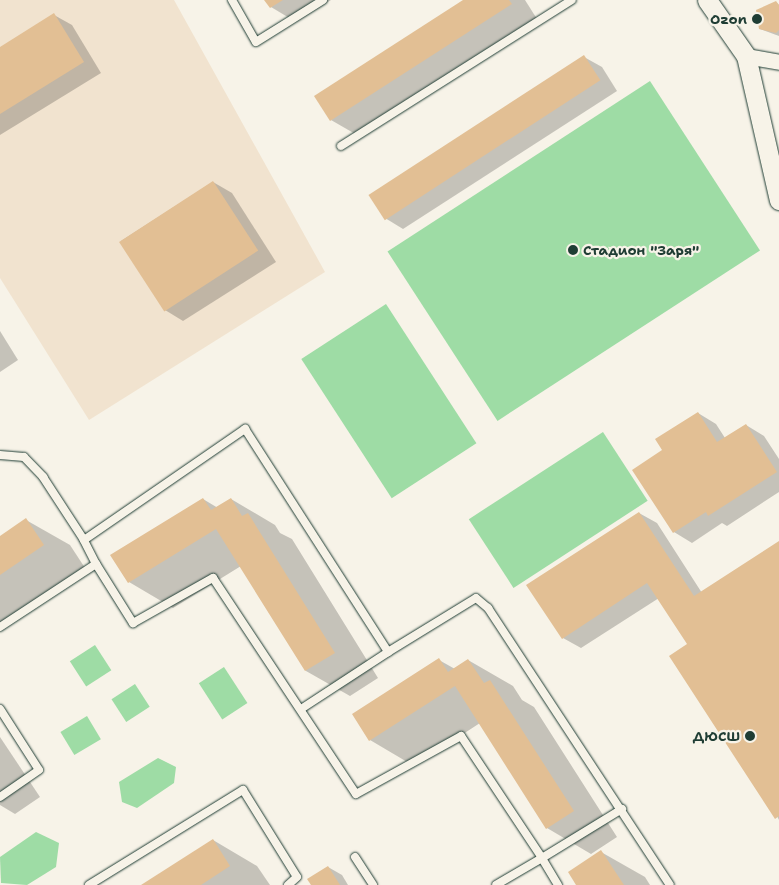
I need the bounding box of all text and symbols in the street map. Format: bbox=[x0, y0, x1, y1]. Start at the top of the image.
place label: Ozon bbox=[710, 11, 747, 27]
marker: Ozon bbox=[751, 13, 763, 25]
place label: Стадион "Заря" bbox=[583, 242, 699, 258]
marker: Стадион "Заря" bbox=[567, 244, 579, 256]
place label: ДЮСШ bbox=[693, 728, 740, 744]
marker: ДЮСШ bbox=[744, 730, 756, 742]

